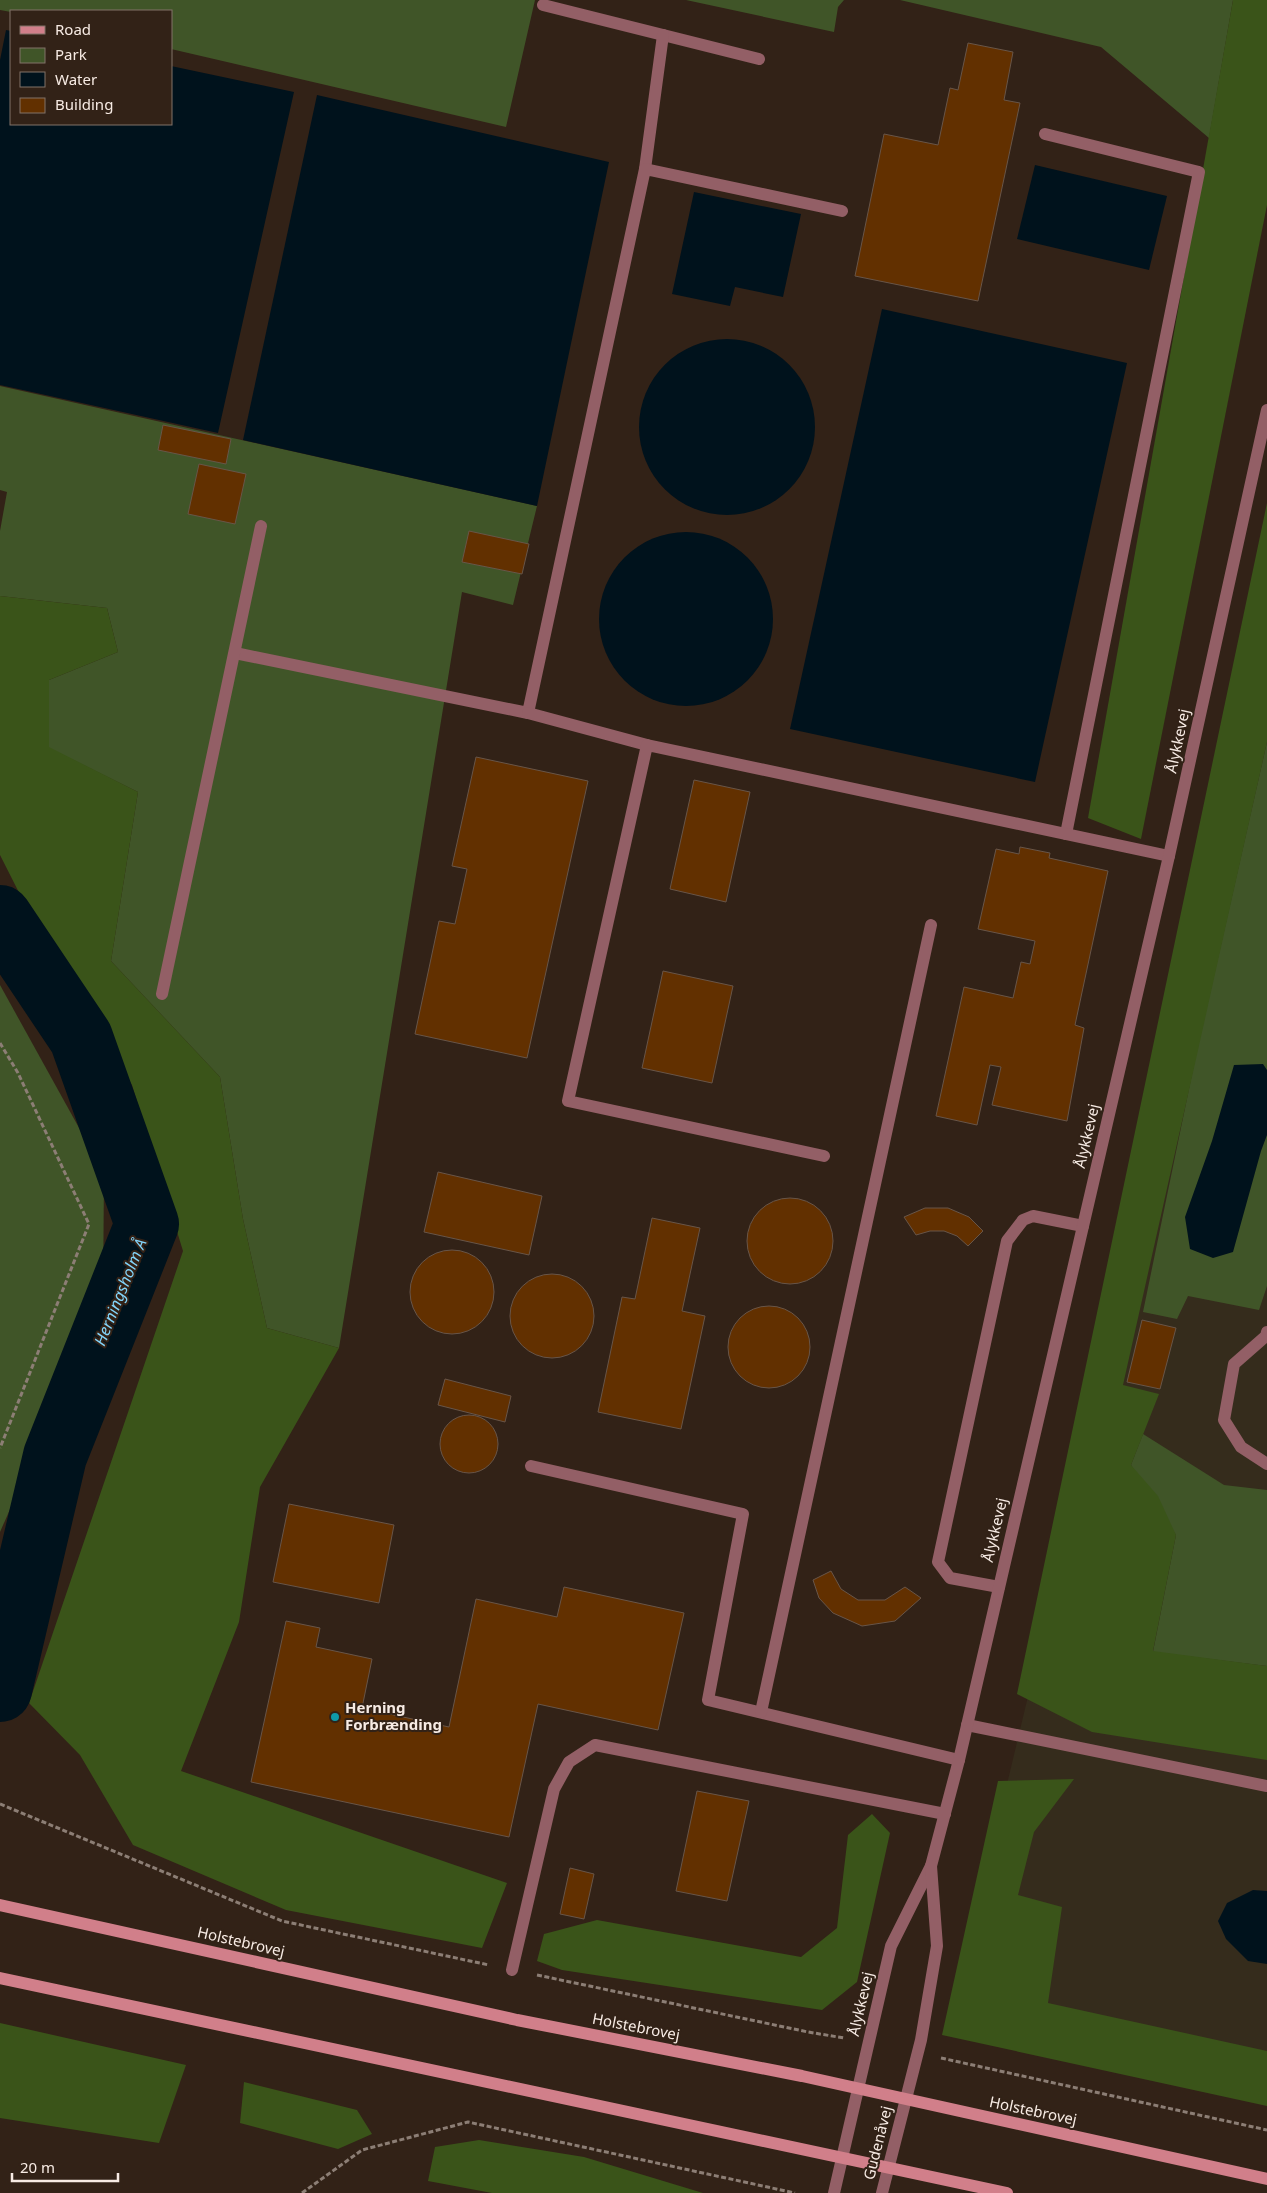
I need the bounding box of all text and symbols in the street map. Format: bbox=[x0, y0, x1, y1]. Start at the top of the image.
legend bbox=[10, 10, 172, 125]
text: Road bbox=[55, 19, 91, 39]
text: Park bbox=[55, 44, 87, 64]
text: Water bbox=[55, 69, 97, 89]
text: Building bbox=[55, 94, 113, 114]
street label: Ålykkevej bbox=[1160, 707, 1194, 775]
street label: Ålykkevej bbox=[1069, 1102, 1103, 1170]
water label: Herningsholm Å bbox=[89, 1235, 151, 1349]
street label: Ålykkevej bbox=[977, 1496, 1011, 1564]
place label: Herning Forbrænding bbox=[345, 1697, 442, 1734]
marker: Herning Forbrænding bbox=[329, 1711, 341, 1723]
street label: Holstebrovej bbox=[196, 1921, 287, 1961]
street label: Ålykkevej bbox=[843, 1970, 877, 2038]
street label: Holstebrovej bbox=[591, 2008, 682, 2044]
street label: Holstebrovej bbox=[988, 2091, 1079, 2129]
street label: Gudenåvej bbox=[858, 2104, 896, 2182]
scale bar bbox=[12, 2150, 119, 2182]
text: 20 m bbox=[20, 2157, 55, 2177]

